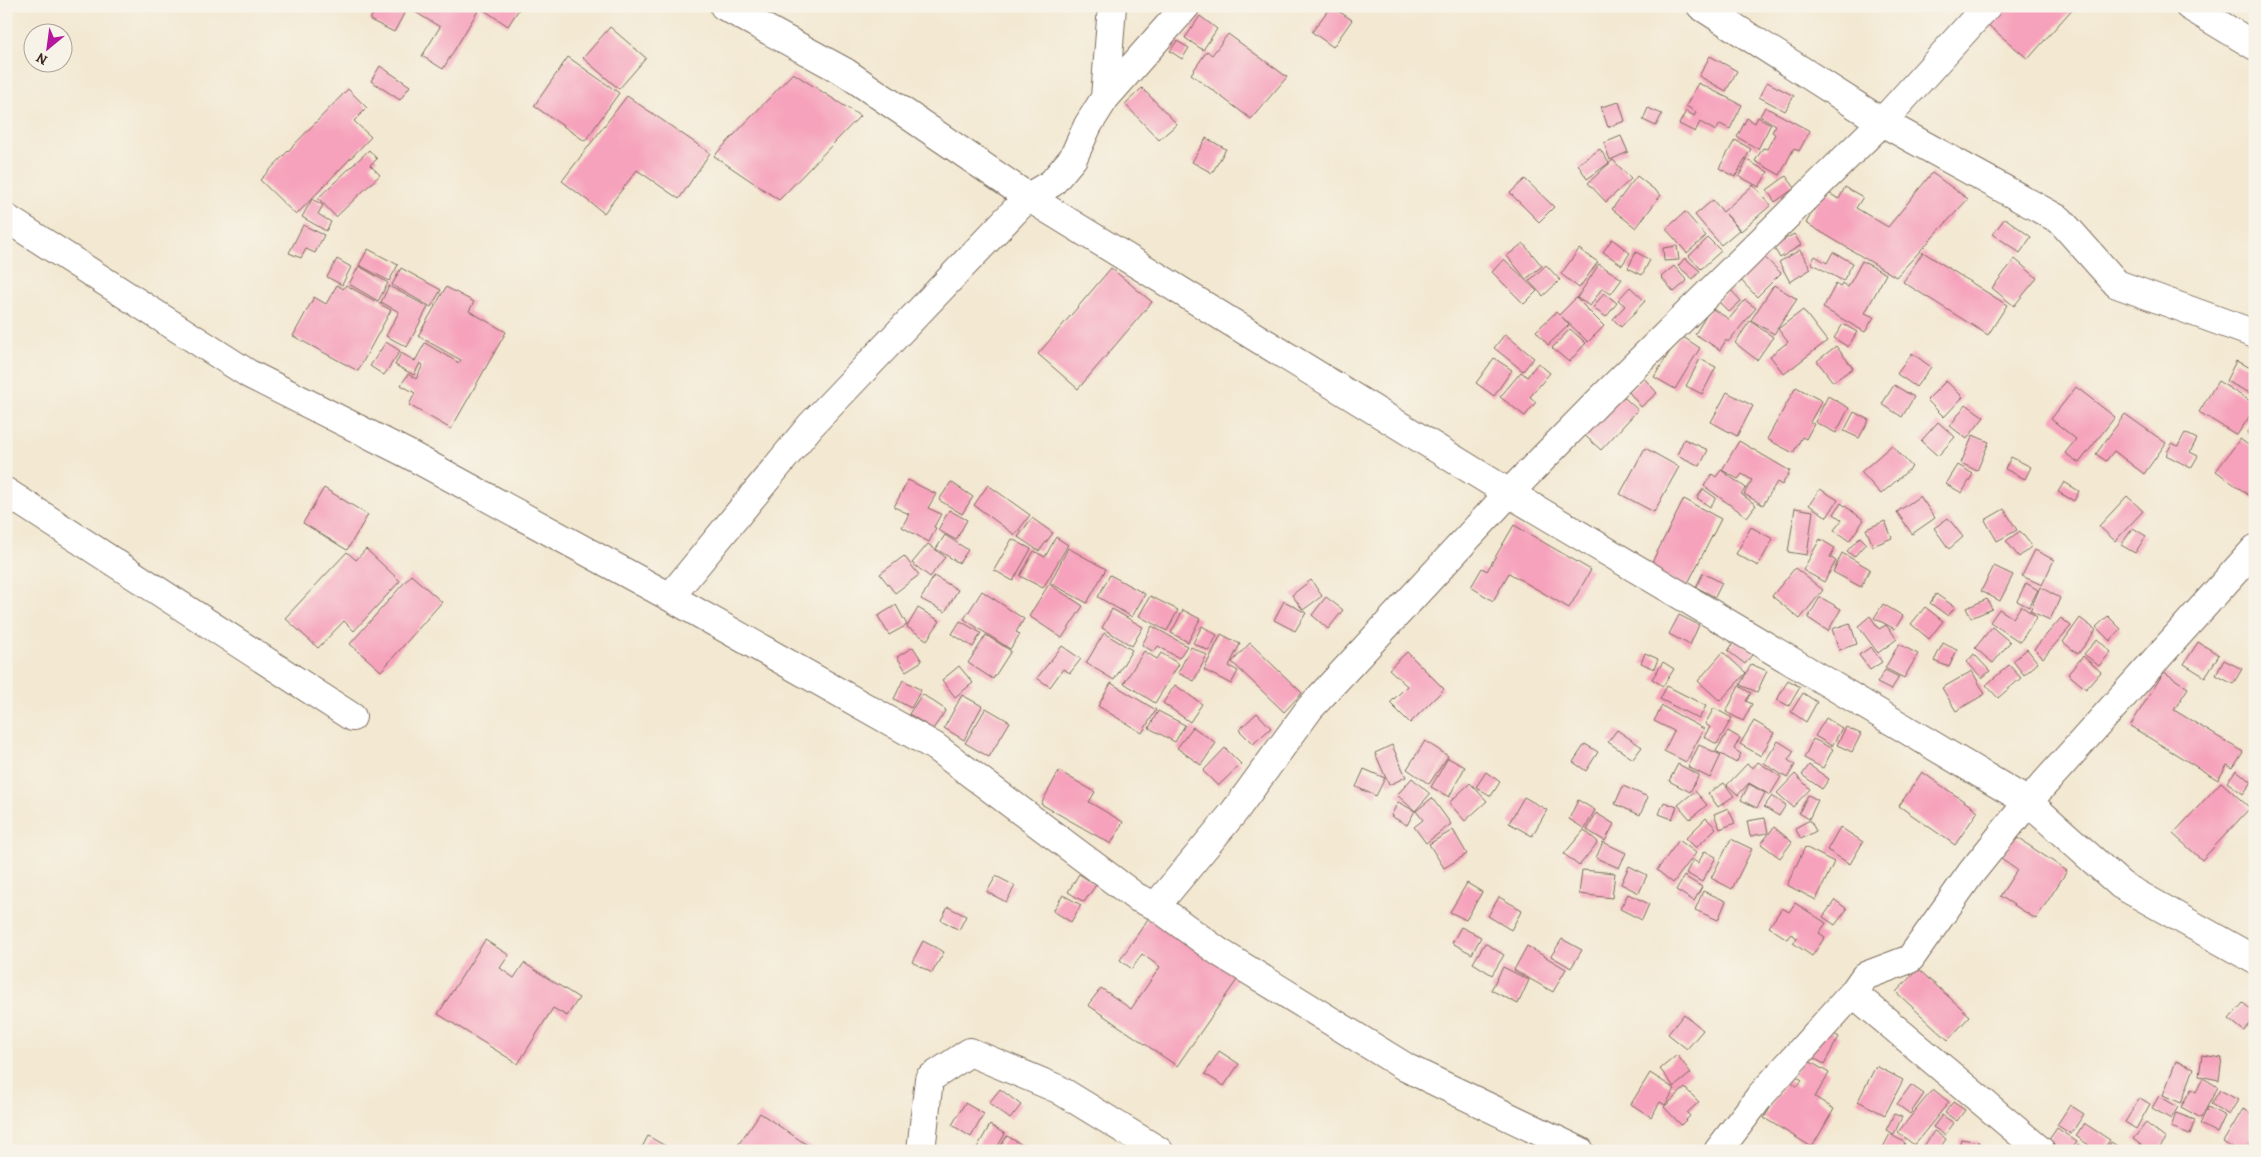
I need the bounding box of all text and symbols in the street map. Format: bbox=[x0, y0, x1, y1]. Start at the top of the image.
north arrow bbox=[22, 22, 72, 72]
text: N bbox=[33, 48, 51, 70]

